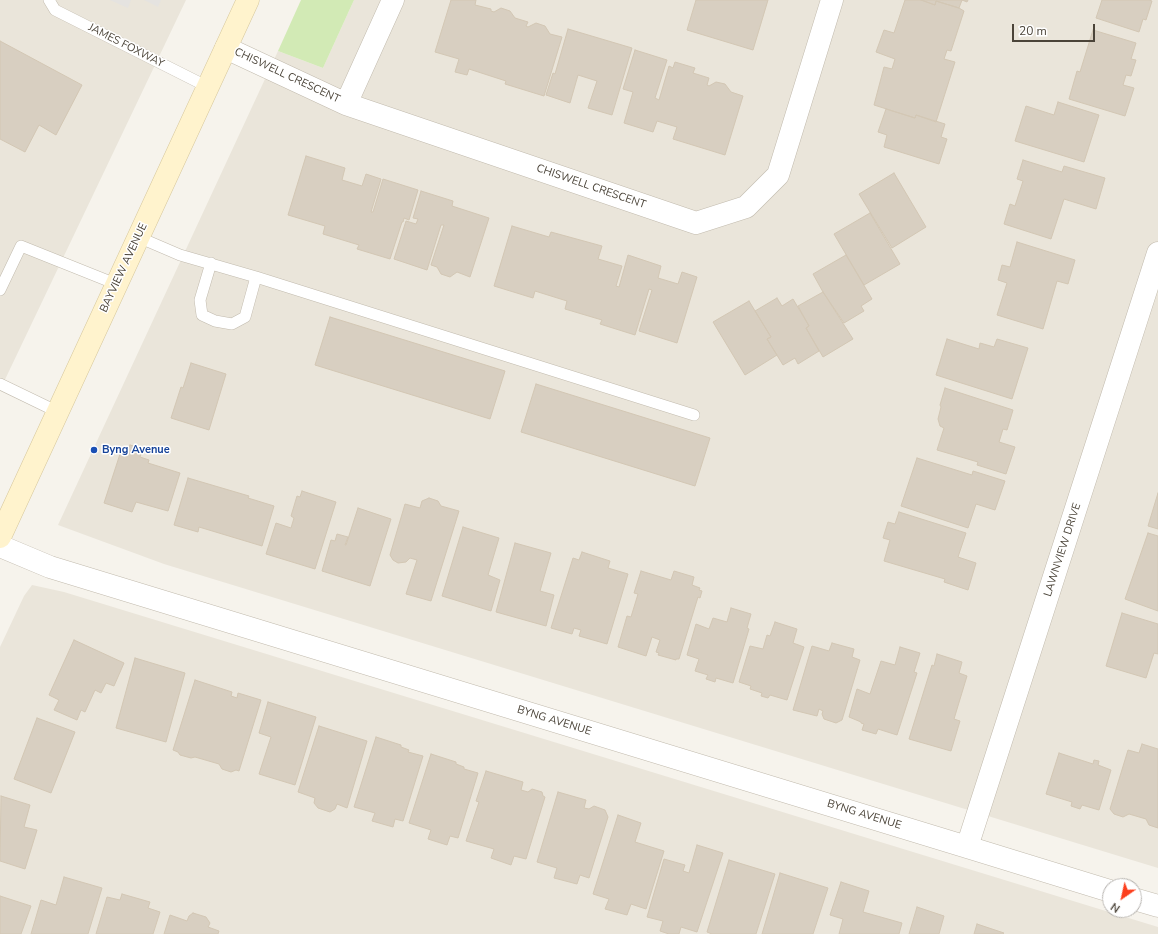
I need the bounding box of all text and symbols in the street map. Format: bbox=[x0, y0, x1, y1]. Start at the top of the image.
scale bar bbox=[1014, 16, 1097, 42]
street label: JAMES FOXWAY bbox=[86, 21, 166, 71]
text: 20 m bbox=[1019, 23, 1047, 39]
street label: CHISWELL CRESCENT bbox=[232, 46, 342, 106]
street label: CHISWELL CRESCENT bbox=[535, 162, 647, 212]
street label: BAYVIEW AVENUE bbox=[98, 221, 150, 315]
place label: Byng Avenue bbox=[102, 443, 170, 457]
marker: Byng Avenue bbox=[89, 445, 99, 455]
street label: LAWNVIEW DRIVE bbox=[1042, 502, 1084, 598]
street label: BYNG AVENUE bbox=[515, 703, 593, 739]
street label: BYNG AVENUE bbox=[825, 797, 903, 833]
north arrow bbox=[1102, 878, 1142, 918]
text: N bbox=[1108, 899, 1123, 916]

